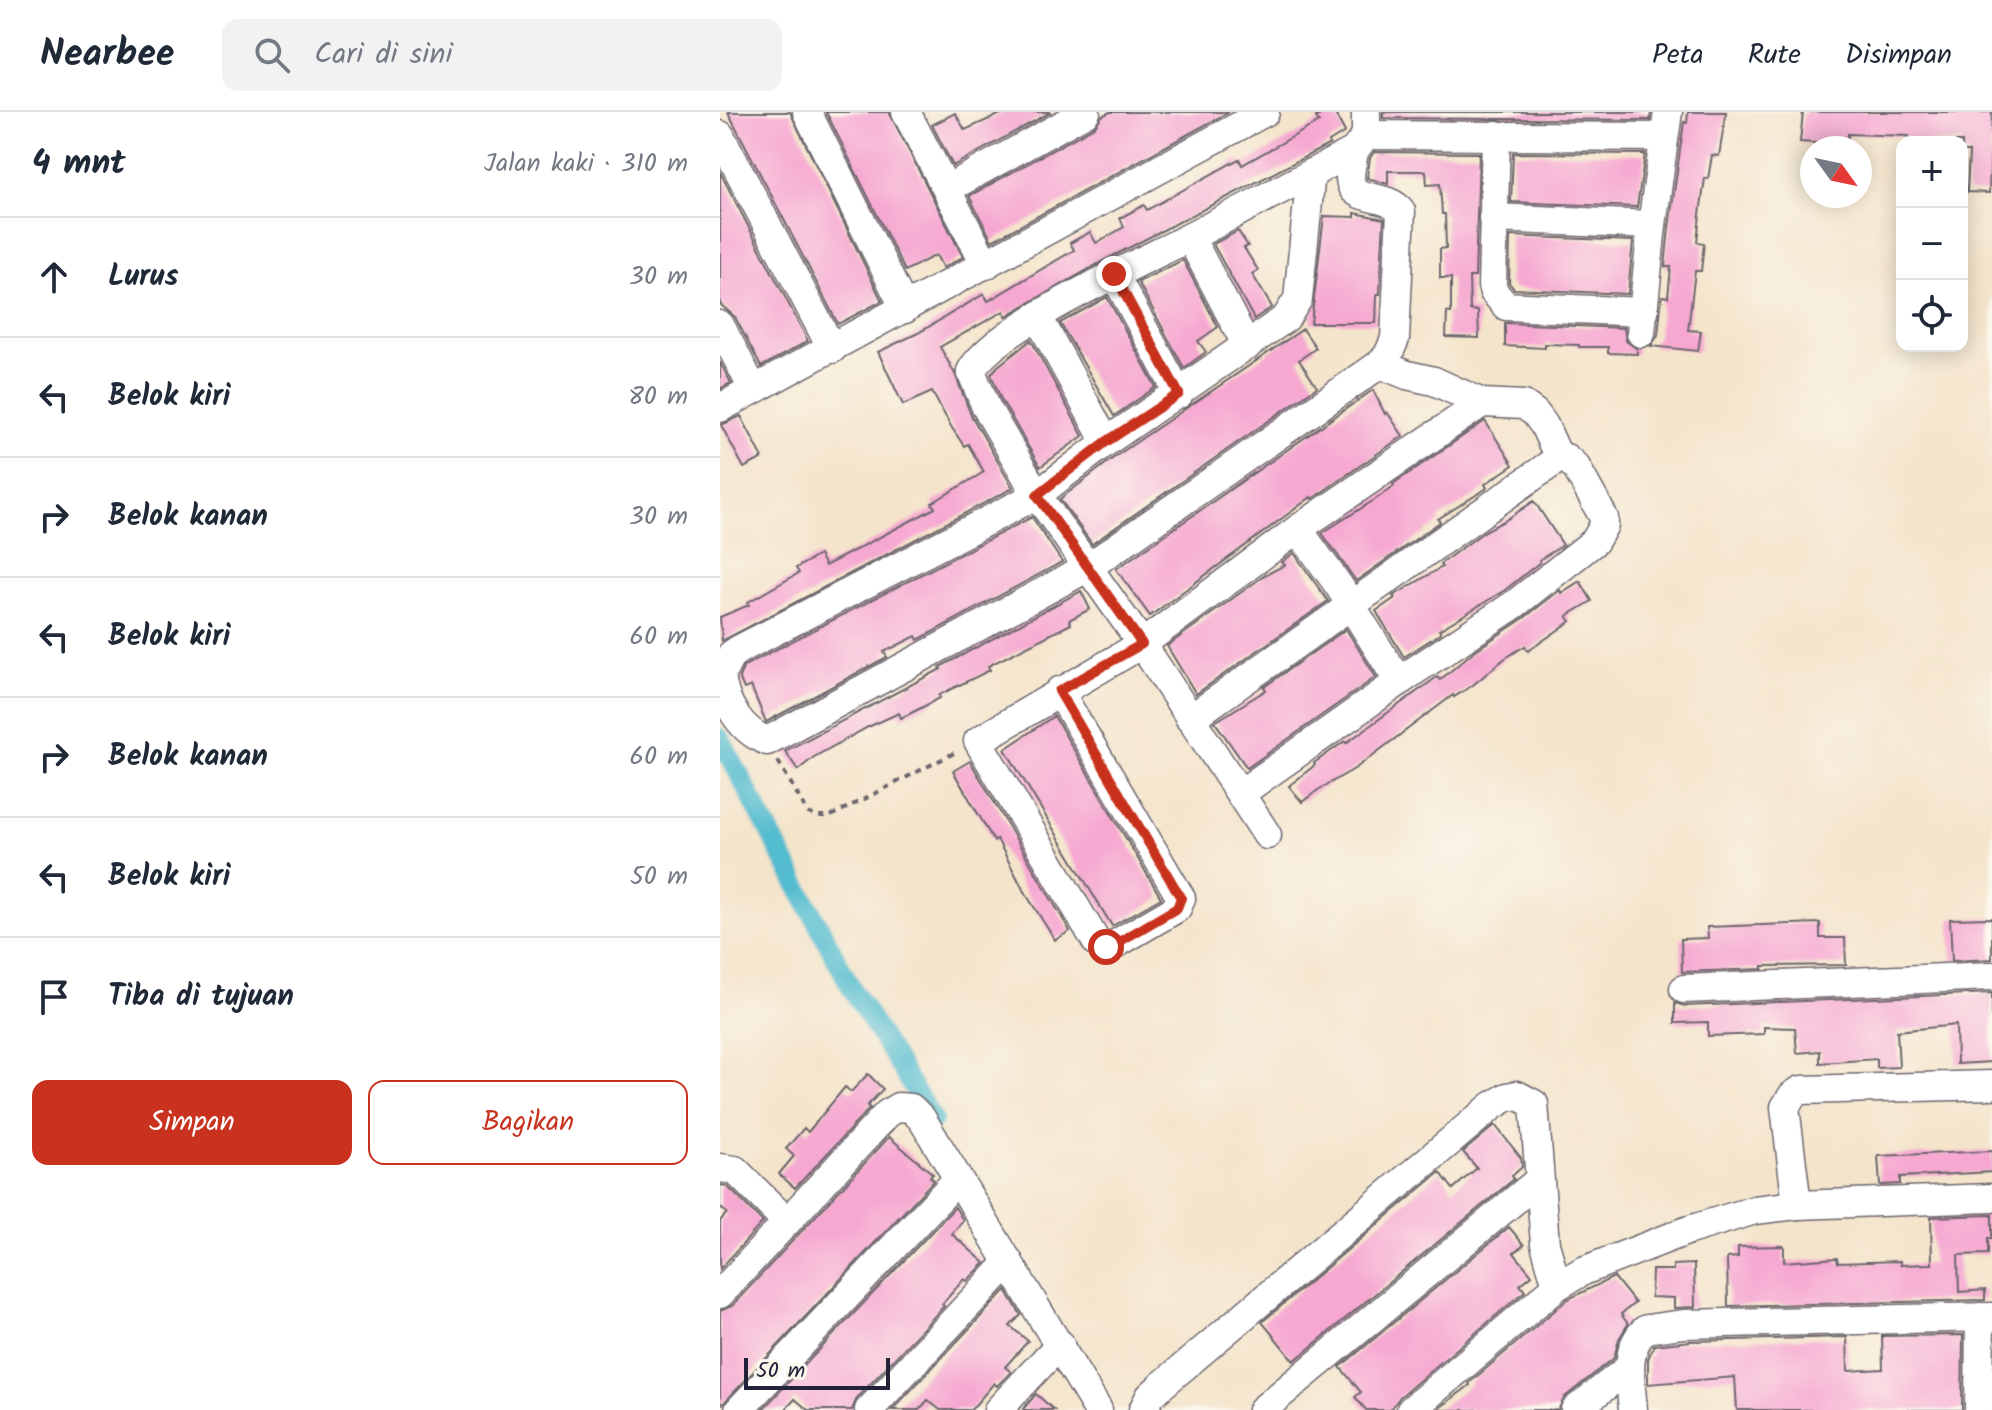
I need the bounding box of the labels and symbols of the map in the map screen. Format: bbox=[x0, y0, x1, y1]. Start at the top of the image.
north arrow bbox=[1800, 136, 1872, 208]
route end bbox=[1096, 256, 1132, 292]
route start bbox=[1088, 929, 1124, 965]
scale bar bbox=[744, 1354, 890, 1390]

